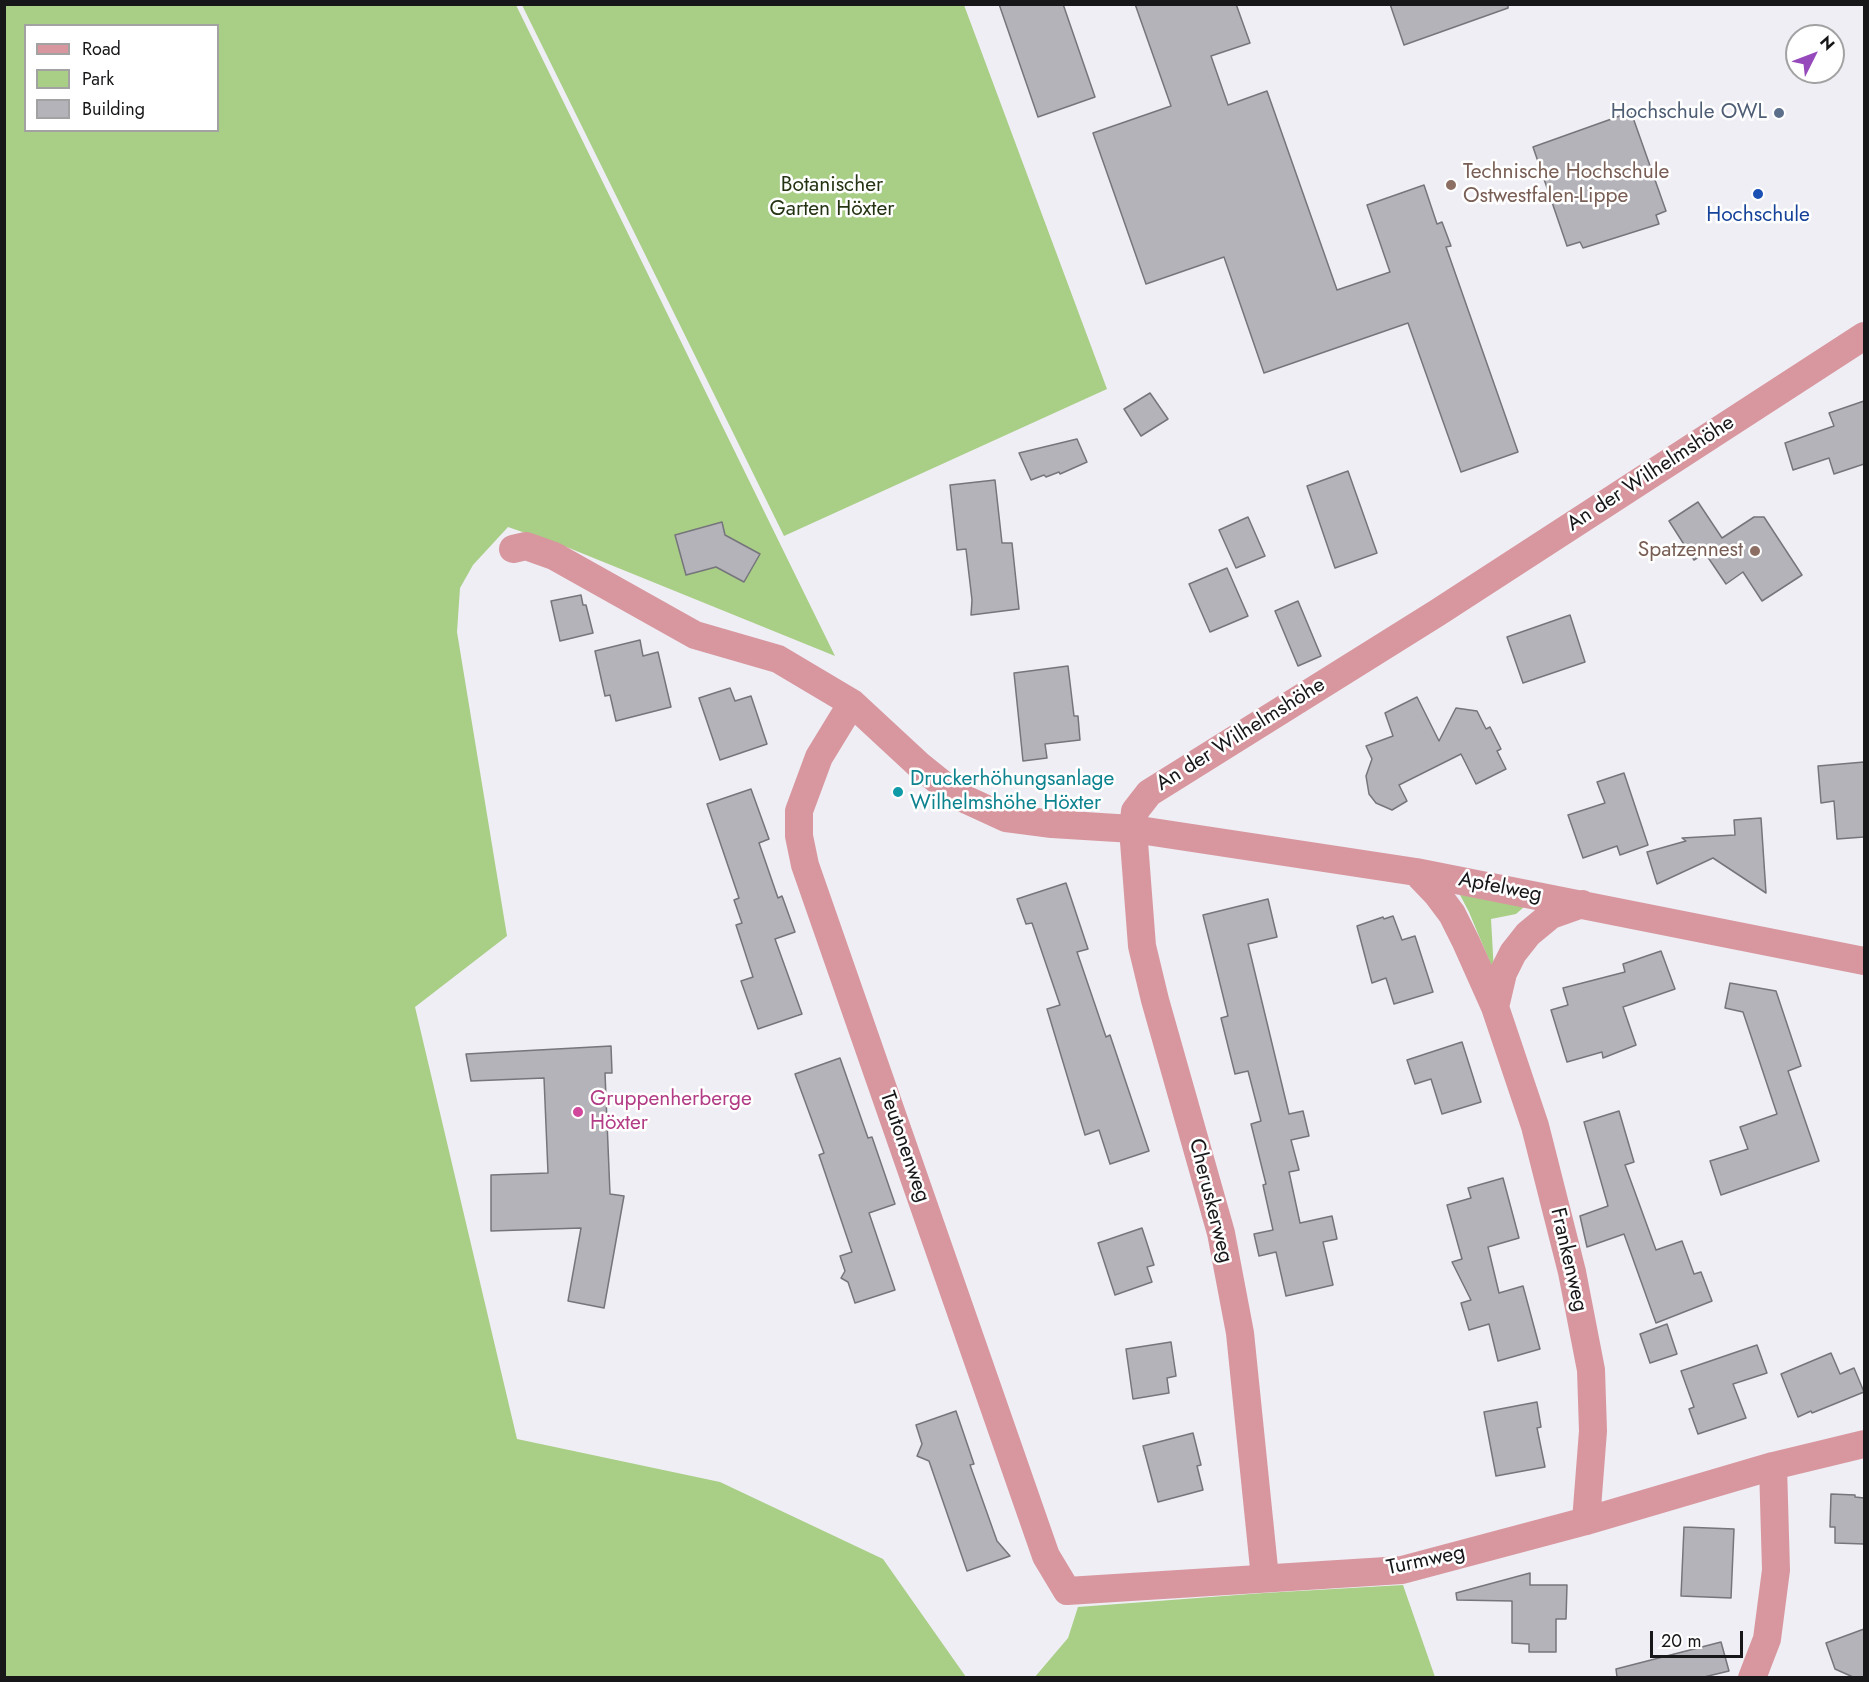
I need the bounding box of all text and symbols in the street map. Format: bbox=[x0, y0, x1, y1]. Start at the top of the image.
legend bbox=[24, 24, 219, 132]
north arrow bbox=[1785, 24, 1845, 84]
text: N bbox=[1814, 31, 1840, 55]
text: Road bbox=[82, 36, 121, 62]
text: Park bbox=[82, 66, 114, 92]
text: Building bbox=[82, 96, 145, 122]
place label: Hochschule OWL bbox=[1611, 100, 1767, 126]
marker: Hochschule OWL bbox=[1772, 106, 1786, 120]
place label: Technische Hochschule Ostwestfalen-Lippe bbox=[1463, 160, 1669, 210]
park label: Botanischer Garten Höxter bbox=[770, 173, 894, 223]
marker: Technische Hochschule Ostwestfalen-Lippe bbox=[1444, 178, 1458, 192]
marker: Hochschule bbox=[1751, 187, 1765, 201]
place label: Hochschule bbox=[1706, 203, 1810, 229]
street label: An der Wilhelmshöhe bbox=[1563, 410, 1739, 538]
place label: Spatzennest bbox=[1638, 538, 1743, 564]
marker: Spatzennest bbox=[1748, 544, 1762, 558]
street label: An der Wilhelmshöhe bbox=[1152, 673, 1330, 797]
place label: Druckerhöhungsanlage Wilhelmshöhe Höxter bbox=[910, 767, 1114, 817]
marker: Druckerhöhungsanlage Wilhelmshöhe Höxter bbox=[891, 785, 905, 799]
street label: Apfelweg bbox=[1456, 868, 1544, 908]
place label: Gruppenherberge Höxter bbox=[590, 1087, 752, 1137]
street label: Teutonenweg bbox=[873, 1088, 935, 1206]
marker: Gruppenherberge Höxter bbox=[571, 1105, 585, 1119]
street label: Cheruskerweg bbox=[1182, 1136, 1238, 1266]
street label: Frankenweg bbox=[1544, 1206, 1592, 1314]
street label: Turmweg bbox=[1385, 1540, 1467, 1582]
scale bar bbox=[1653, 1619, 1746, 1657]
text: 20 m bbox=[1661, 1628, 1701, 1654]

